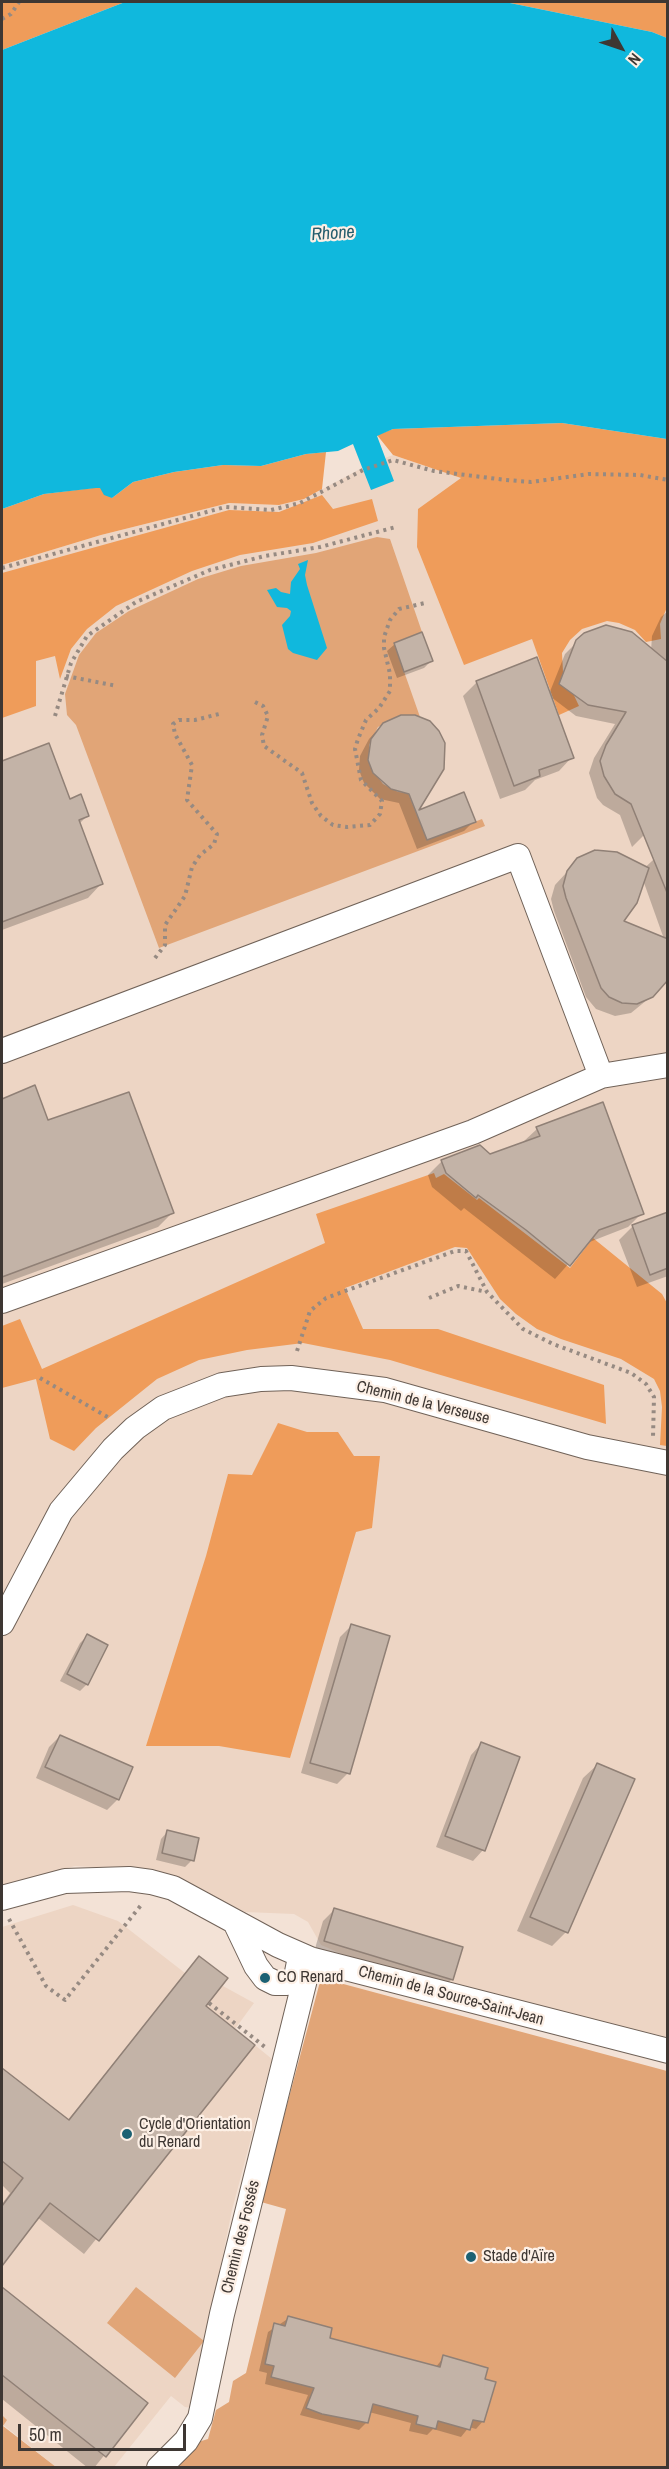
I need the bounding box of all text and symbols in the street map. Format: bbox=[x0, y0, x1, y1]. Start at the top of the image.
north arrow bbox=[591, 18, 651, 78]
text: N bbox=[623, 49, 646, 70]
water label: Rhone bbox=[311, 222, 355, 246]
street label: Chemin de la Verseuse bbox=[355, 1377, 491, 1429]
street label: Chemin de la Source-Saint-Jean bbox=[356, 1962, 546, 2030]
place label: CO Renard bbox=[277, 1968, 343, 1988]
marker: CO Renard bbox=[258, 1971, 272, 1985]
place label: Cycle d'Orientation du Renard bbox=[139, 2115, 251, 2153]
marker: Cycle d'Orientation du Renard bbox=[120, 2127, 134, 2141]
street label: Chemin des Fossés bbox=[218, 2178, 264, 2296]
place label: Stade d'Aïre bbox=[483, 2247, 555, 2267]
marker: Stade d'Aïre bbox=[464, 2250, 478, 2264]
scale bar bbox=[21, 2412, 189, 2450]
text: 50 m bbox=[29, 2422, 62, 2447]

